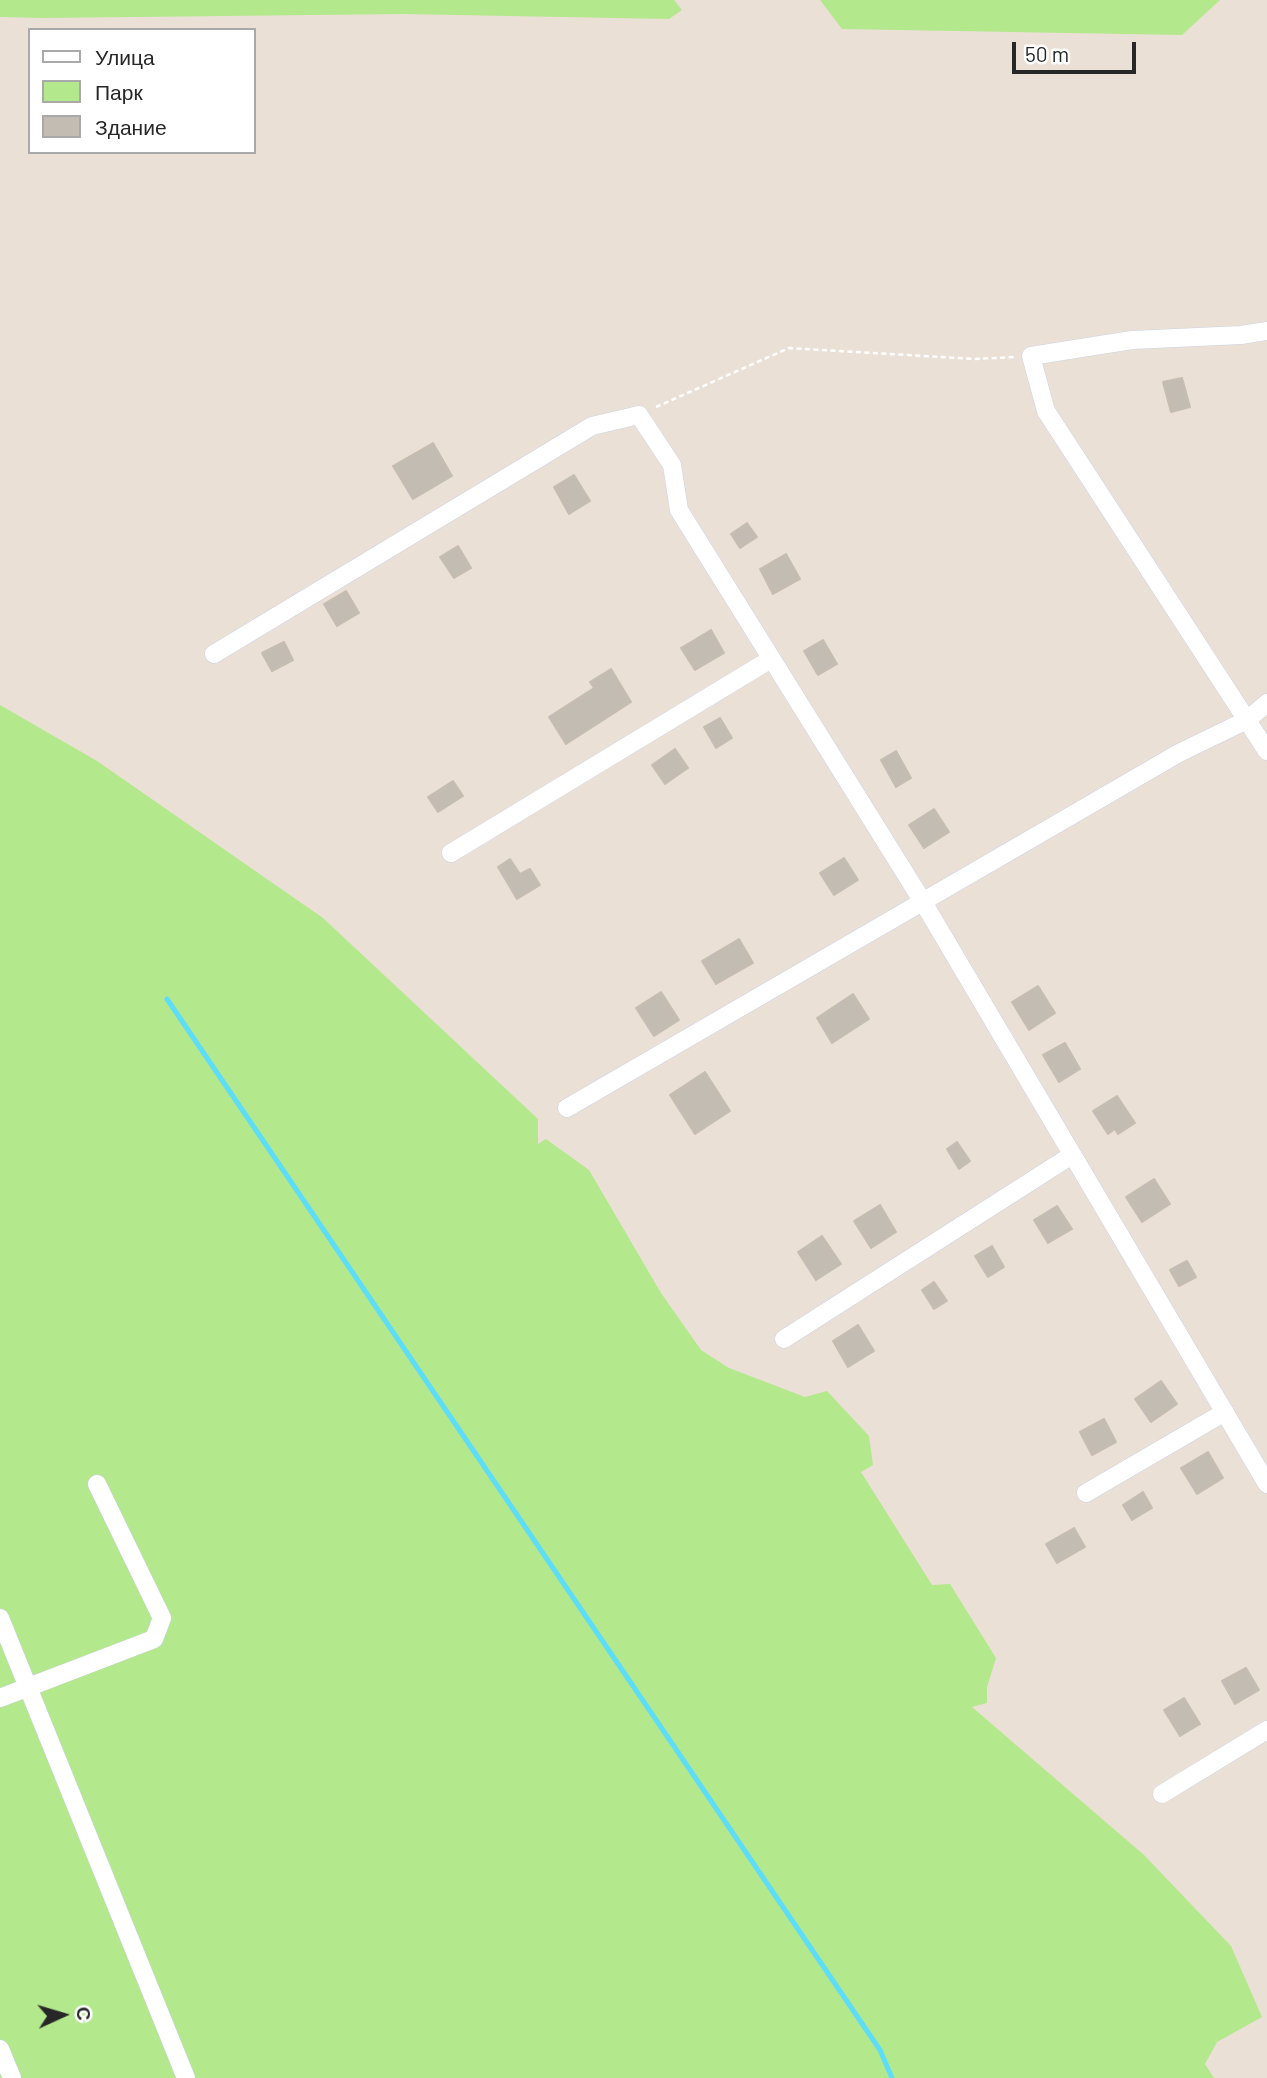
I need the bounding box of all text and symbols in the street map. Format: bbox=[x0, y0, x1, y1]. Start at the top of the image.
legend bbox=[28, 28, 256, 154]
scale bar bbox=[1015, 28, 1139, 72]
text: 50 m bbox=[1025, 41, 1069, 66]
text: Улица bbox=[95, 44, 155, 69]
text: Парк bbox=[95, 79, 143, 104]
text: Здание bbox=[95, 114, 167, 139]
north arrow bbox=[28, 1980, 98, 2050]
text: С bbox=[72, 2006, 96, 2021]

